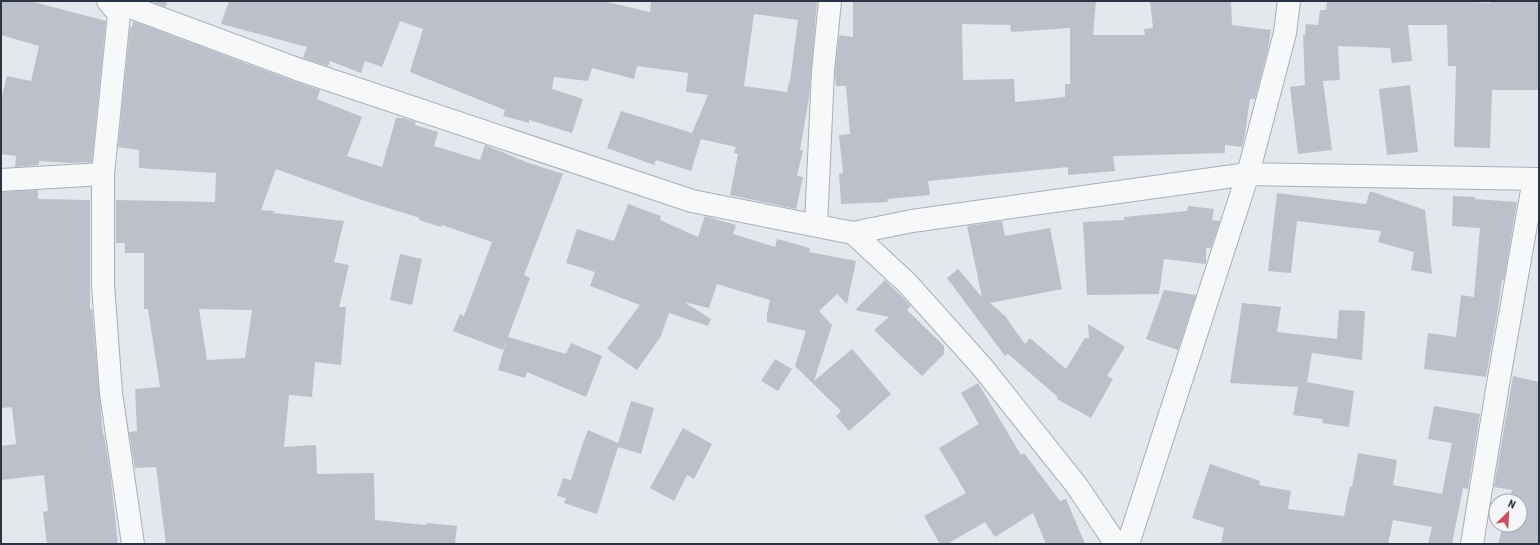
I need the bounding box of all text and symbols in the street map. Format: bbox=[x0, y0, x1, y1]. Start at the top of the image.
north arrow bbox=[1488, 493, 1528, 533]
text: N bbox=[1506, 497, 1518, 512]

